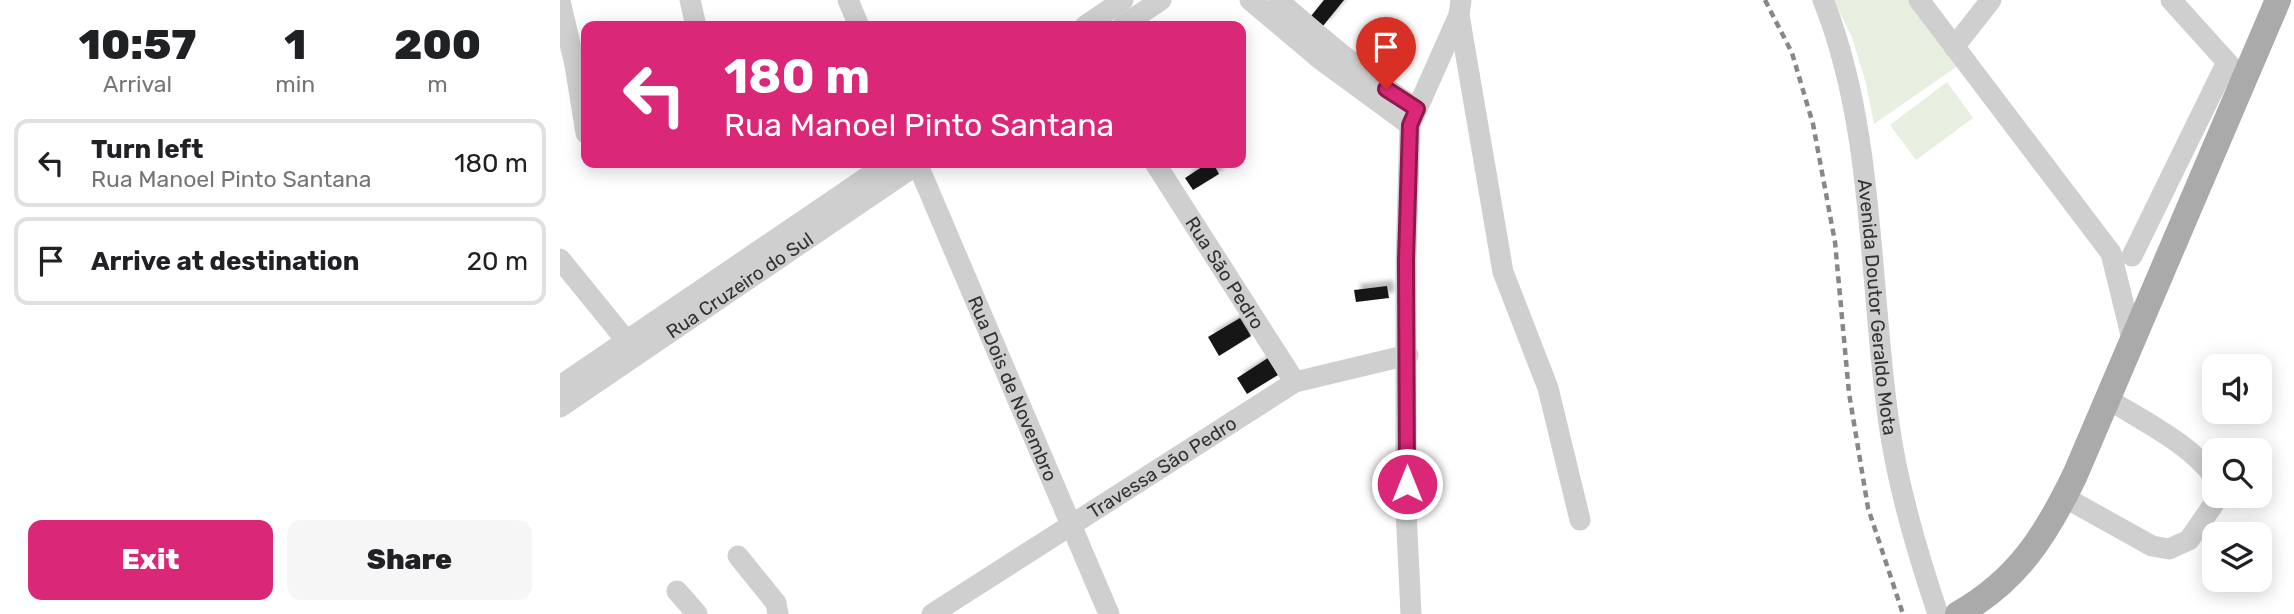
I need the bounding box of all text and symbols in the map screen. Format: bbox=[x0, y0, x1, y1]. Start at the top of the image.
pin bbox=[1356, 17, 1416, 89]
text: 10:57 bbox=[79, 20, 196, 70]
text: 1 bbox=[284, 20, 306, 70]
text: 200 bbox=[394, 20, 481, 70]
icon: arrive bbox=[1367, 28, 1405, 66]
text: 180 m bbox=[724, 47, 870, 105]
icon: left bbox=[609, 49, 700, 140]
text: Arrival bbox=[103, 70, 172, 98]
text: min bbox=[275, 70, 315, 98]
text: m bbox=[427, 70, 448, 98]
text: Rua Manoel Pinto Santana bbox=[724, 106, 1114, 144]
text: Turn left bbox=[91, 134, 203, 165]
icon: left bbox=[32, 144, 70, 182]
text: 180 m bbox=[454, 148, 528, 179]
text: Rua Manoel Pinto Santana bbox=[91, 165, 371, 193]
street label: Avenida Doutor Geraldo Mota bbox=[1853, 178, 1902, 437]
street label: Rua São Pedro bbox=[1181, 212, 1269, 333]
street label: Rua Cruzeiro do Sul bbox=[662, 227, 817, 343]
icon: arrive bbox=[32, 242, 70, 280]
text: Arrive at destination bbox=[91, 246, 359, 277]
text: 20 m bbox=[467, 246, 528, 277]
street label: Rua Dois de Novembro bbox=[963, 292, 1063, 485]
map controls bbox=[2202, 354, 2272, 592]
button: sound bbox=[2202, 354, 2272, 424]
street label: Travessa São Pedro bbox=[1083, 411, 1241, 523]
button: search bbox=[2202, 438, 2272, 508]
position arrow bbox=[1370, 447, 1444, 521]
button: Exit bbox=[28, 520, 273, 600]
button: Share bbox=[287, 520, 532, 600]
button: layers bbox=[2202, 522, 2272, 592]

